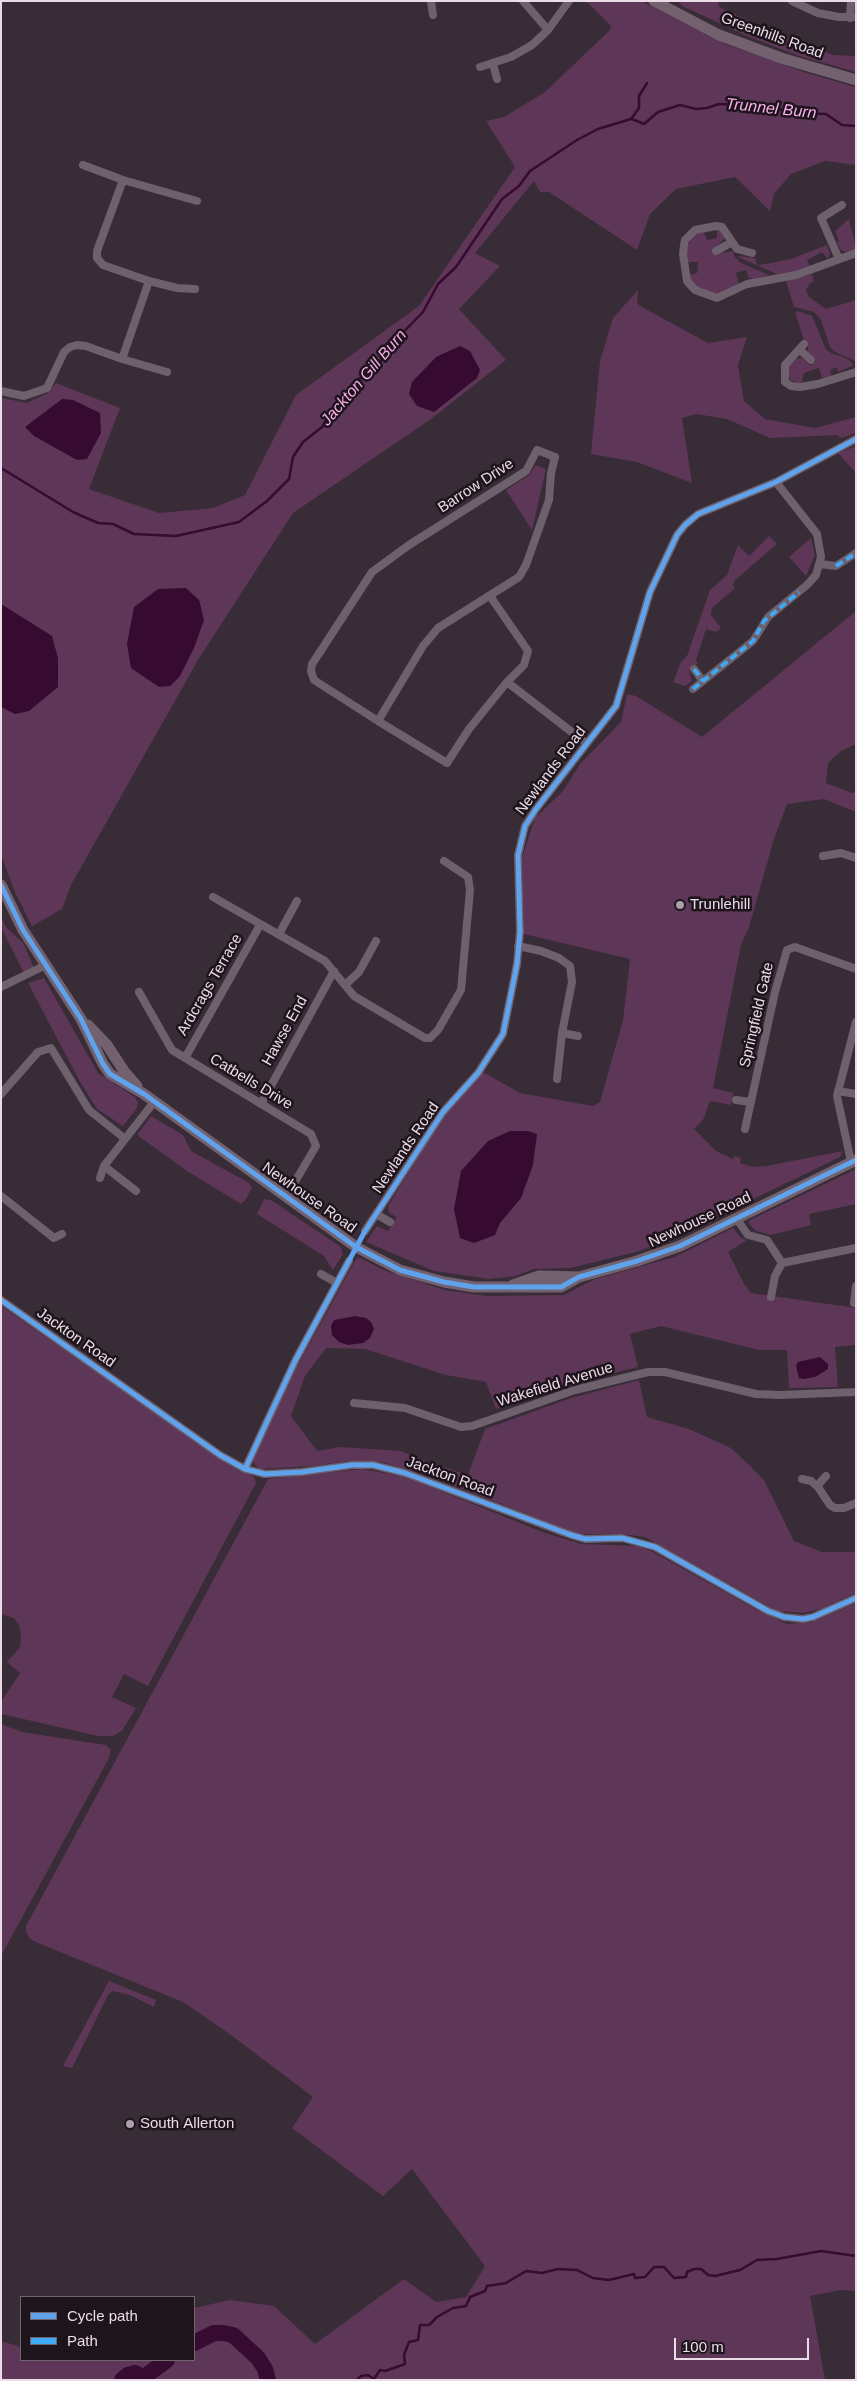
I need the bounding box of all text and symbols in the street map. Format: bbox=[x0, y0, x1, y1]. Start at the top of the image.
street label: Greenhills Road bbox=[718, 9, 826, 63]
water label: Trunnel Burn bbox=[725, 95, 817, 123]
water label: Jackton Gill Burn bbox=[317, 326, 411, 430]
street label: Barrow Drive bbox=[435, 455, 517, 517]
street label: Newlands Road bbox=[512, 723, 590, 819]
place label: Trunlehill bbox=[690, 896, 750, 914]
marker: Trunlehill bbox=[674, 899, 686, 911]
street label: Ardcrags Terrace bbox=[174, 931, 246, 1039]
street label: Springfield Gate bbox=[736, 961, 778, 1069]
street label: Hawse End bbox=[259, 993, 311, 1069]
street label: Catbells Drive bbox=[206, 1050, 296, 1114]
street label: Newlands Road bbox=[369, 1099, 443, 1197]
street label: Newhouse Road bbox=[258, 1159, 360, 1237]
street label: Newhouse Road bbox=[646, 1188, 754, 1252]
street label: Jackton Road bbox=[33, 1304, 119, 1372]
street label: Wakefield Avenue bbox=[495, 1359, 615, 1411]
street label: Jackton Road bbox=[404, 1453, 496, 1501]
place label: South Allerton bbox=[140, 2115, 234, 2133]
marker: South Allerton bbox=[124, 2118, 136, 2130]
legend bbox=[20, 2296, 195, 2361]
text: Cycle path bbox=[67, 2307, 138, 2324]
scale bar bbox=[677, 2328, 812, 2360]
text: Path bbox=[67, 2332, 98, 2349]
text: 100 m bbox=[682, 2338, 724, 2355]

